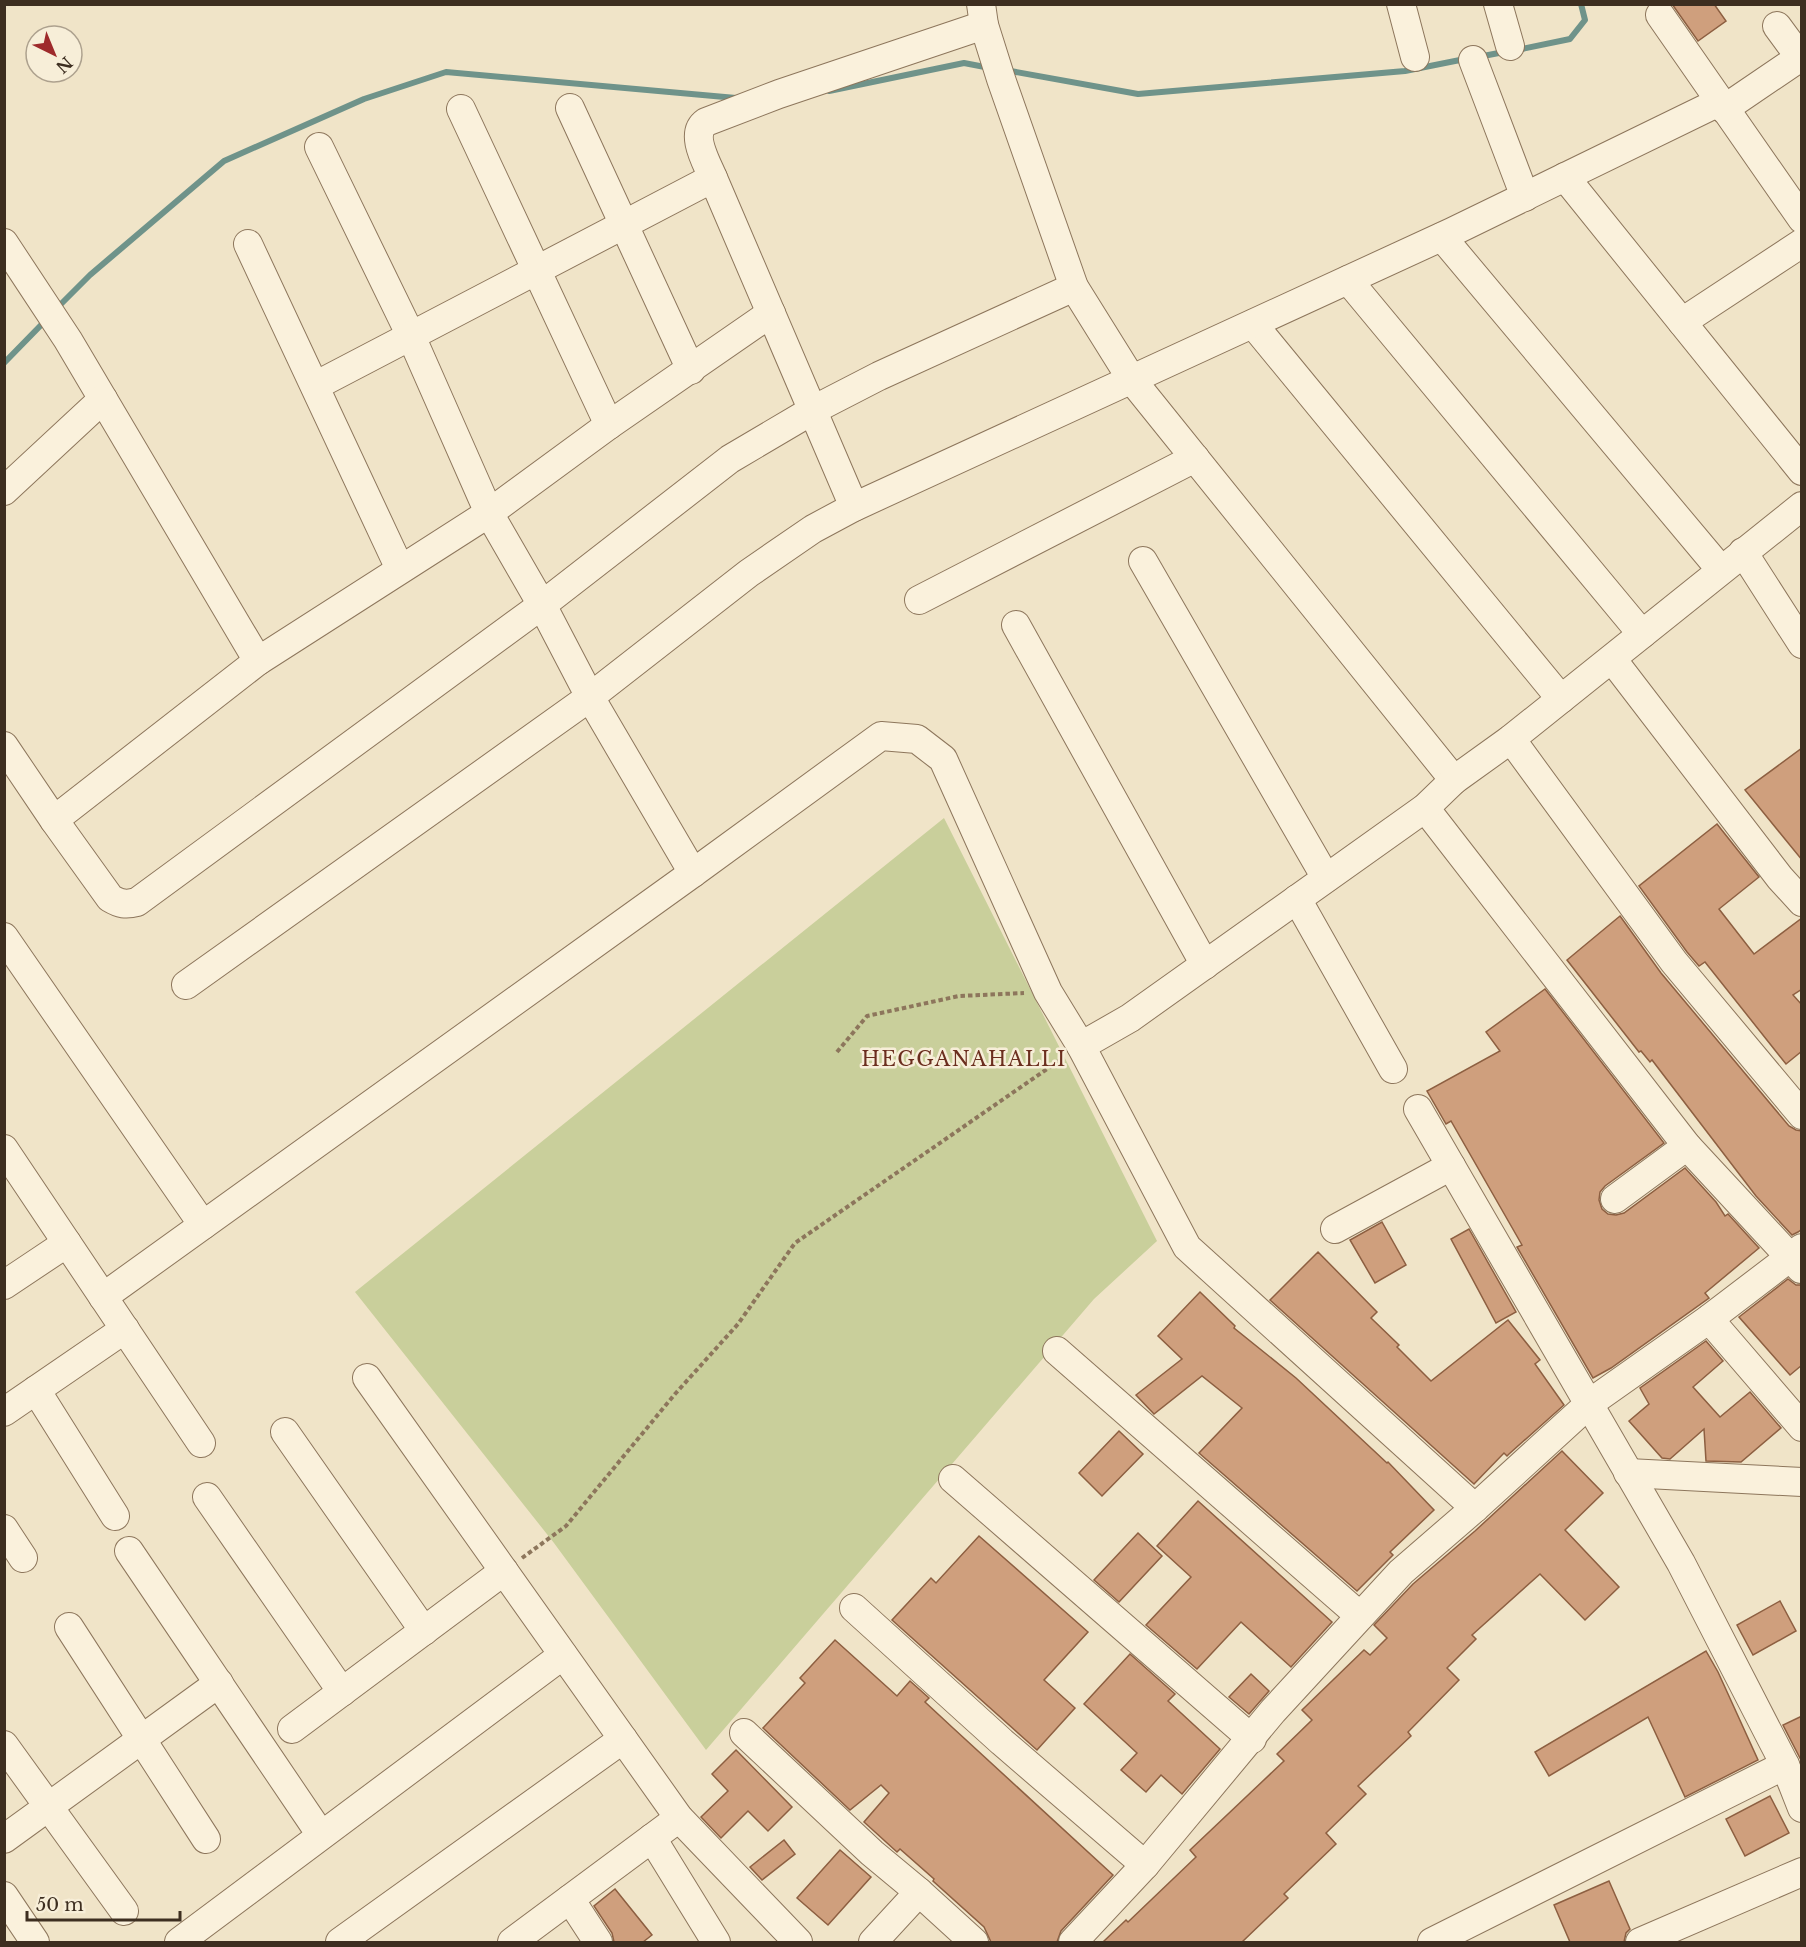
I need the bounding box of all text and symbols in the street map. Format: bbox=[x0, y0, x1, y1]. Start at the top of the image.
north arrow bbox=[24, 24, 84, 84]
text: N bbox=[52, 53, 77, 77]
district label: HEGGANAHALLI bbox=[861, 1047, 1067, 1071]
scale bar bbox=[27, 1884, 180, 1922]
text: 50 m bbox=[36, 1894, 84, 1916]

